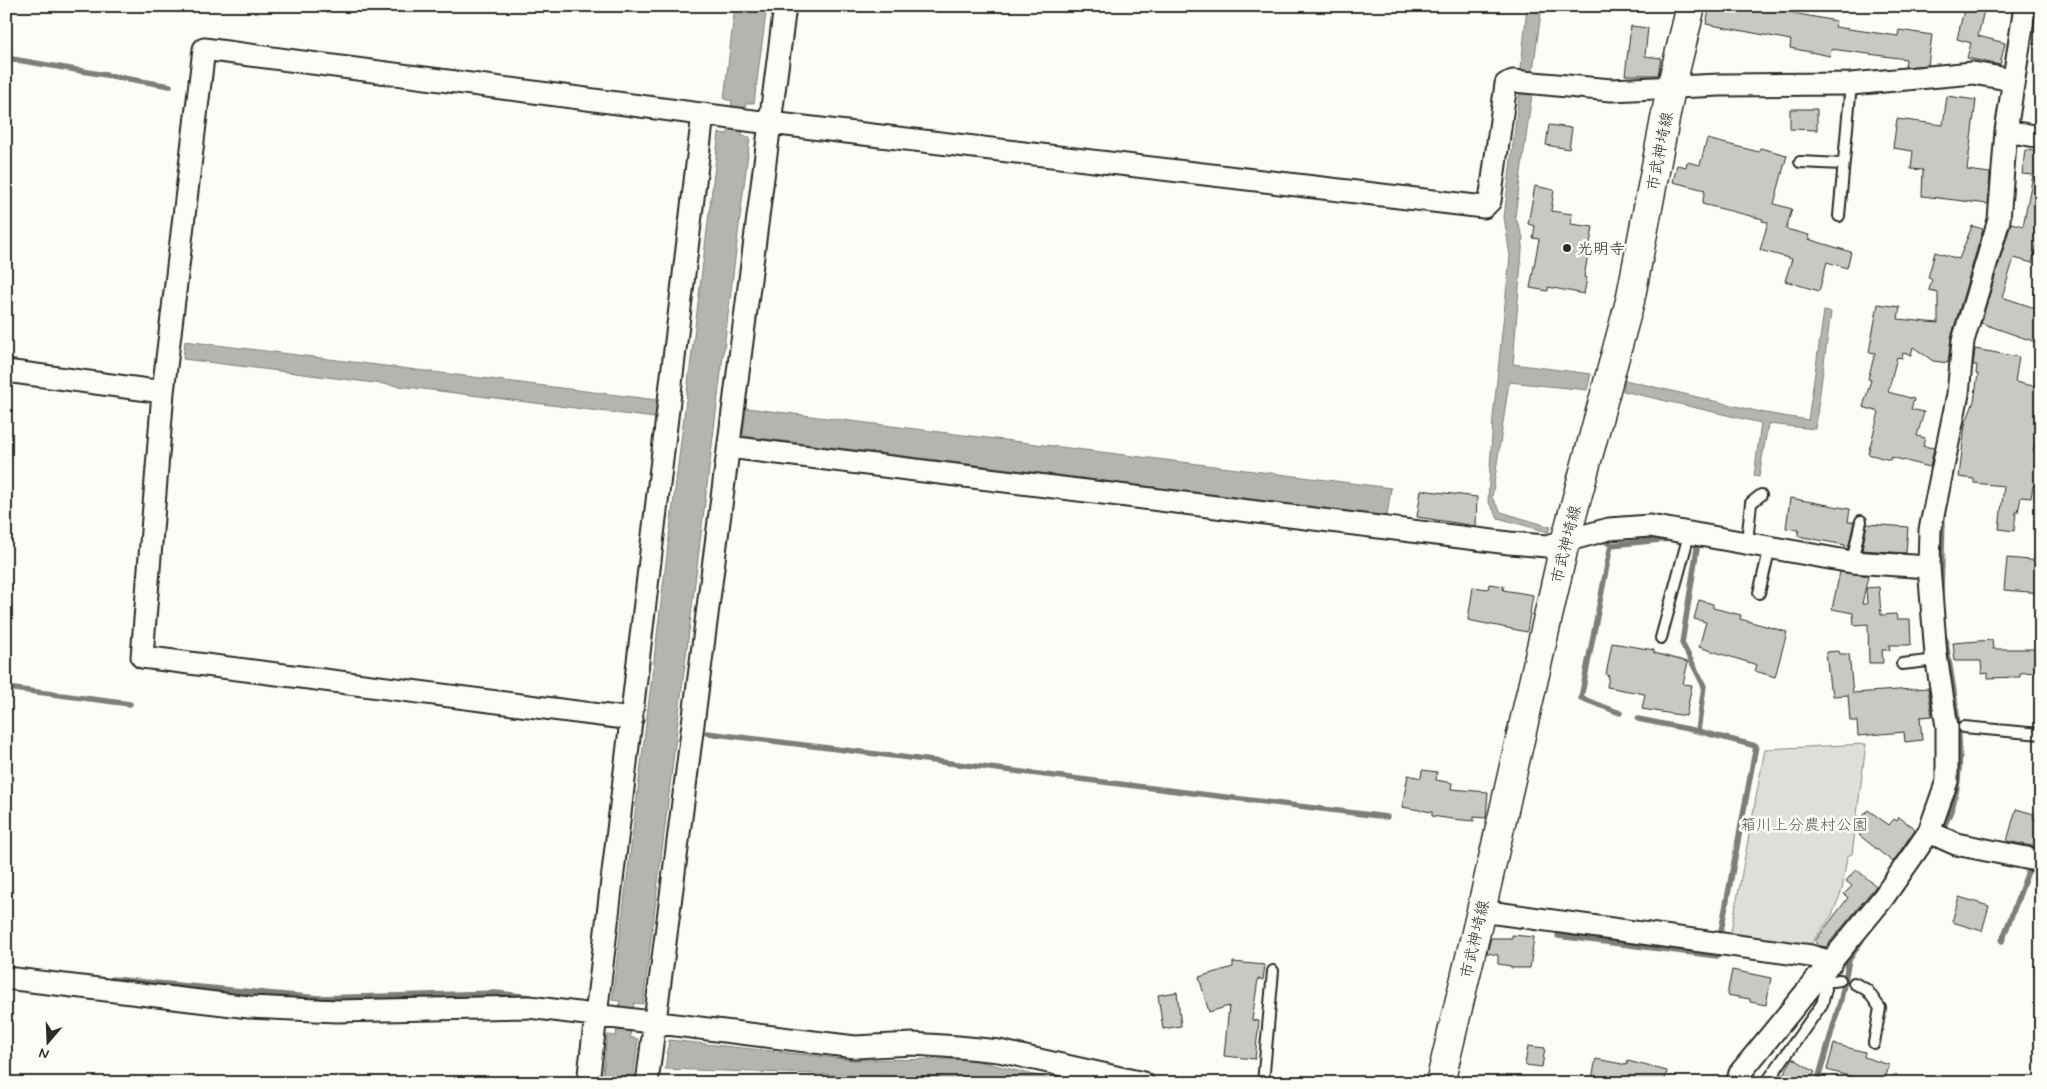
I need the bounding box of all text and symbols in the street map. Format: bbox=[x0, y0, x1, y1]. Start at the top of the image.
street label: 市武神埼線 bbox=[1643, 110, 1678, 193]
place label: 光明寺 bbox=[1577, 239, 1625, 260]
marker: 光明寺 bbox=[1561, 242, 1573, 254]
street label: 市武神埼線 bbox=[1547, 503, 1586, 586]
park label: 箱川上分農村公園 bbox=[1740, 815, 1868, 836]
street label: 市武神埼線 bbox=[1456, 898, 1495, 981]
north arrow bbox=[22, 1016, 72, 1066]
text: N bbox=[37, 1043, 51, 1063]

